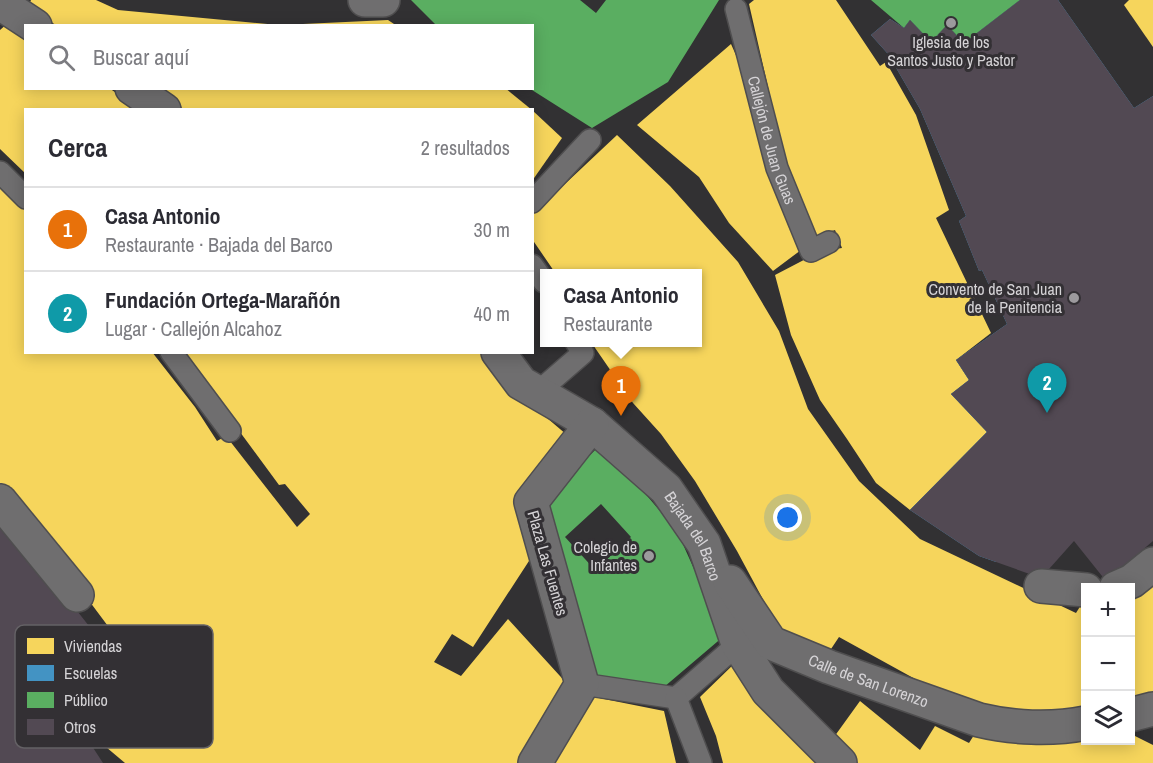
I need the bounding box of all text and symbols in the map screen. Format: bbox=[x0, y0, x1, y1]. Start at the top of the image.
marker: Iglesia de los Santos Justo y Pastor bbox=[944, 16, 958, 30]
search box bbox=[24, 24, 534, 90]
place label: Iglesia de los Santos Justo y Pastor bbox=[887, 31, 1015, 71]
icon: search bbox=[45, 41, 78, 74]
text: Buscar aquí bbox=[93, 42, 189, 72]
street label: Callejón de Juan Guas bbox=[743, 74, 802, 208]
text: Cerca bbox=[48, 130, 107, 165]
text: 2 resultados bbox=[421, 134, 510, 161]
text: Casa Antonio bbox=[105, 201, 221, 231]
text: 1 bbox=[63, 216, 72, 243]
text: 30 m bbox=[474, 216, 510, 243]
text: Restaurante · Bajada del Barco bbox=[105, 231, 333, 258]
popup bbox=[540, 269, 702, 347]
place label: Convento de San Juan de la Penitencia bbox=[929, 278, 1063, 318]
text: Casa Antonio bbox=[563, 280, 679, 310]
text: Fundación Ortega-Marañón bbox=[105, 285, 341, 315]
marker: Convento de San Juan de la Penitencia bbox=[1067, 291, 1081, 305]
text: 2 bbox=[63, 300, 72, 327]
text: 40 m bbox=[474, 300, 510, 327]
text: Restaurante bbox=[563, 310, 653, 337]
text: Lugar · Callejón Alcahoz bbox=[105, 315, 282, 342]
pin: 2 bbox=[1028, 364, 1066, 413]
pin: 1 bbox=[602, 366, 640, 416]
street label: Bajada del Barco bbox=[660, 487, 727, 584]
your location bbox=[773, 503, 802, 532]
street label: Plaza Las Fuentes bbox=[522, 508, 574, 618]
place label: Colegio de Infantes bbox=[574, 536, 637, 576]
marker: Colegio de Infantes bbox=[642, 549, 656, 563]
map controls bbox=[1081, 583, 1135, 745]
button: + bbox=[1081, 583, 1135, 637]
legend bbox=[15, 625, 213, 748]
text: Viviendas bbox=[64, 635, 122, 657]
button: − bbox=[1081, 637, 1135, 691]
street label: Calle de San Lorenzo bbox=[805, 649, 932, 712]
text: Escuelas bbox=[64, 662, 117, 684]
text: Público bbox=[64, 689, 108, 711]
button: layers bbox=[1081, 691, 1135, 745]
text: Otros bbox=[64, 716, 96, 738]

